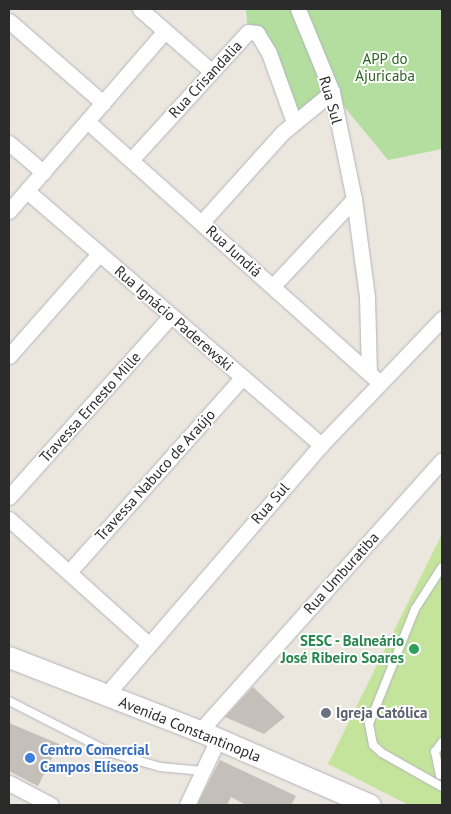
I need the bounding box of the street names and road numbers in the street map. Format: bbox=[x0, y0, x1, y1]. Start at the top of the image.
street label: Rua Crisandalia bbox=[165, 37, 245, 121]
street label: Rua Sul bbox=[316, 74, 346, 126]
street label: Rua Jundiá bbox=[203, 221, 265, 281]
street label: Rua Ignácio Paderewski bbox=[111, 262, 237, 374]
street label: Travessa Ernesto Mille bbox=[36, 348, 144, 466]
street label: Travessa Nabuco de Araújo bbox=[91, 405, 219, 545]
street label: Rua Sul bbox=[247, 479, 293, 527]
street label: Rua Umburatiba bbox=[300, 528, 382, 618]
street label: Avenida Constantinopla bbox=[116, 692, 264, 766]

